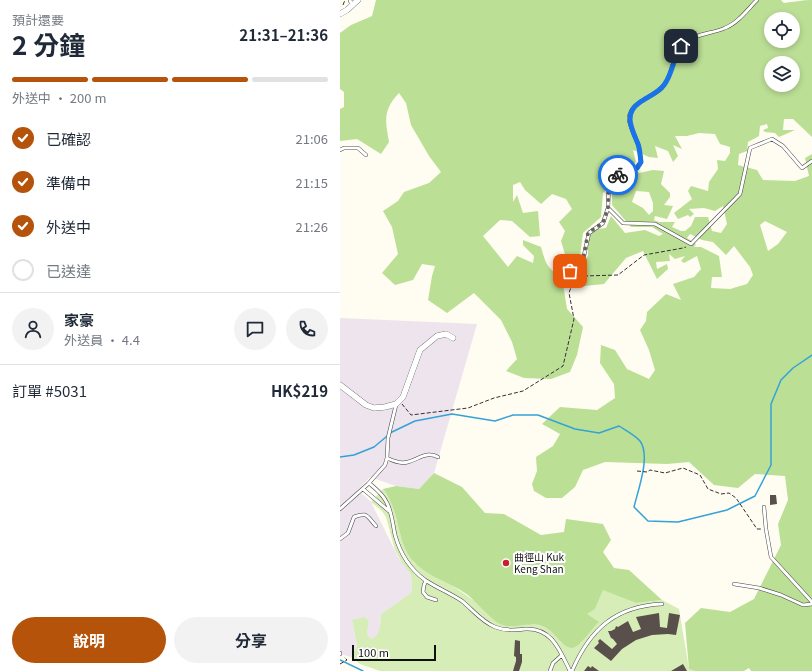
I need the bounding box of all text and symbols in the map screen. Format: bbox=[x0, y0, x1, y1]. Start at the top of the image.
text: 預計還要 bbox=[12, 10, 64, 29]
map controls bbox=[764, 12, 800, 92]
button: locate bbox=[764, 12, 800, 48]
text: 21:31–21:36 bbox=[239, 24, 328, 45]
text: 2 分鐘 bbox=[12, 25, 85, 62]
pin bbox=[664, 29, 698, 63]
icon: home bbox=[670, 35, 692, 57]
button: layers bbox=[764, 56, 800, 92]
text: 外送中 · 200 m bbox=[12, 88, 106, 107]
icon: check bbox=[12, 127, 34, 149]
text: 已確認 bbox=[46, 128, 91, 149]
text: 21:06 bbox=[296, 129, 328, 148]
courier bbox=[598, 155, 638, 195]
icon: bike bbox=[607, 164, 629, 186]
icon: check bbox=[12, 171, 34, 193]
text: 準備中 bbox=[46, 172, 91, 193]
text: 21:15 bbox=[296, 173, 328, 192]
icon: check bbox=[12, 215, 34, 237]
text: 外送中 bbox=[46, 216, 91, 237]
text: 21:26 bbox=[296, 217, 328, 236]
pin bbox=[553, 254, 587, 288]
text: 已送達 bbox=[46, 260, 91, 281]
icon: bag bbox=[559, 260, 581, 282]
button: person bbox=[12, 308, 54, 350]
button: chat bbox=[234, 308, 276, 350]
button: phone bbox=[286, 308, 328, 350]
text: 家豪 bbox=[64, 309, 94, 330]
text: 外送員 · 4.4 bbox=[64, 330, 140, 349]
text: 訂單 #5031 bbox=[12, 380, 87, 401]
text: HK$219 bbox=[271, 380, 328, 401]
place label: 曲徑山 Kuk Keng Shan bbox=[514, 549, 565, 576]
marker: 曲徑山 Kuk Keng Shan bbox=[501, 558, 511, 568]
button: 說明 bbox=[12, 617, 166, 663]
button: 分享 bbox=[174, 617, 328, 663]
scale bar bbox=[352, 643, 436, 662]
text: 100 m bbox=[358, 644, 389, 660]

